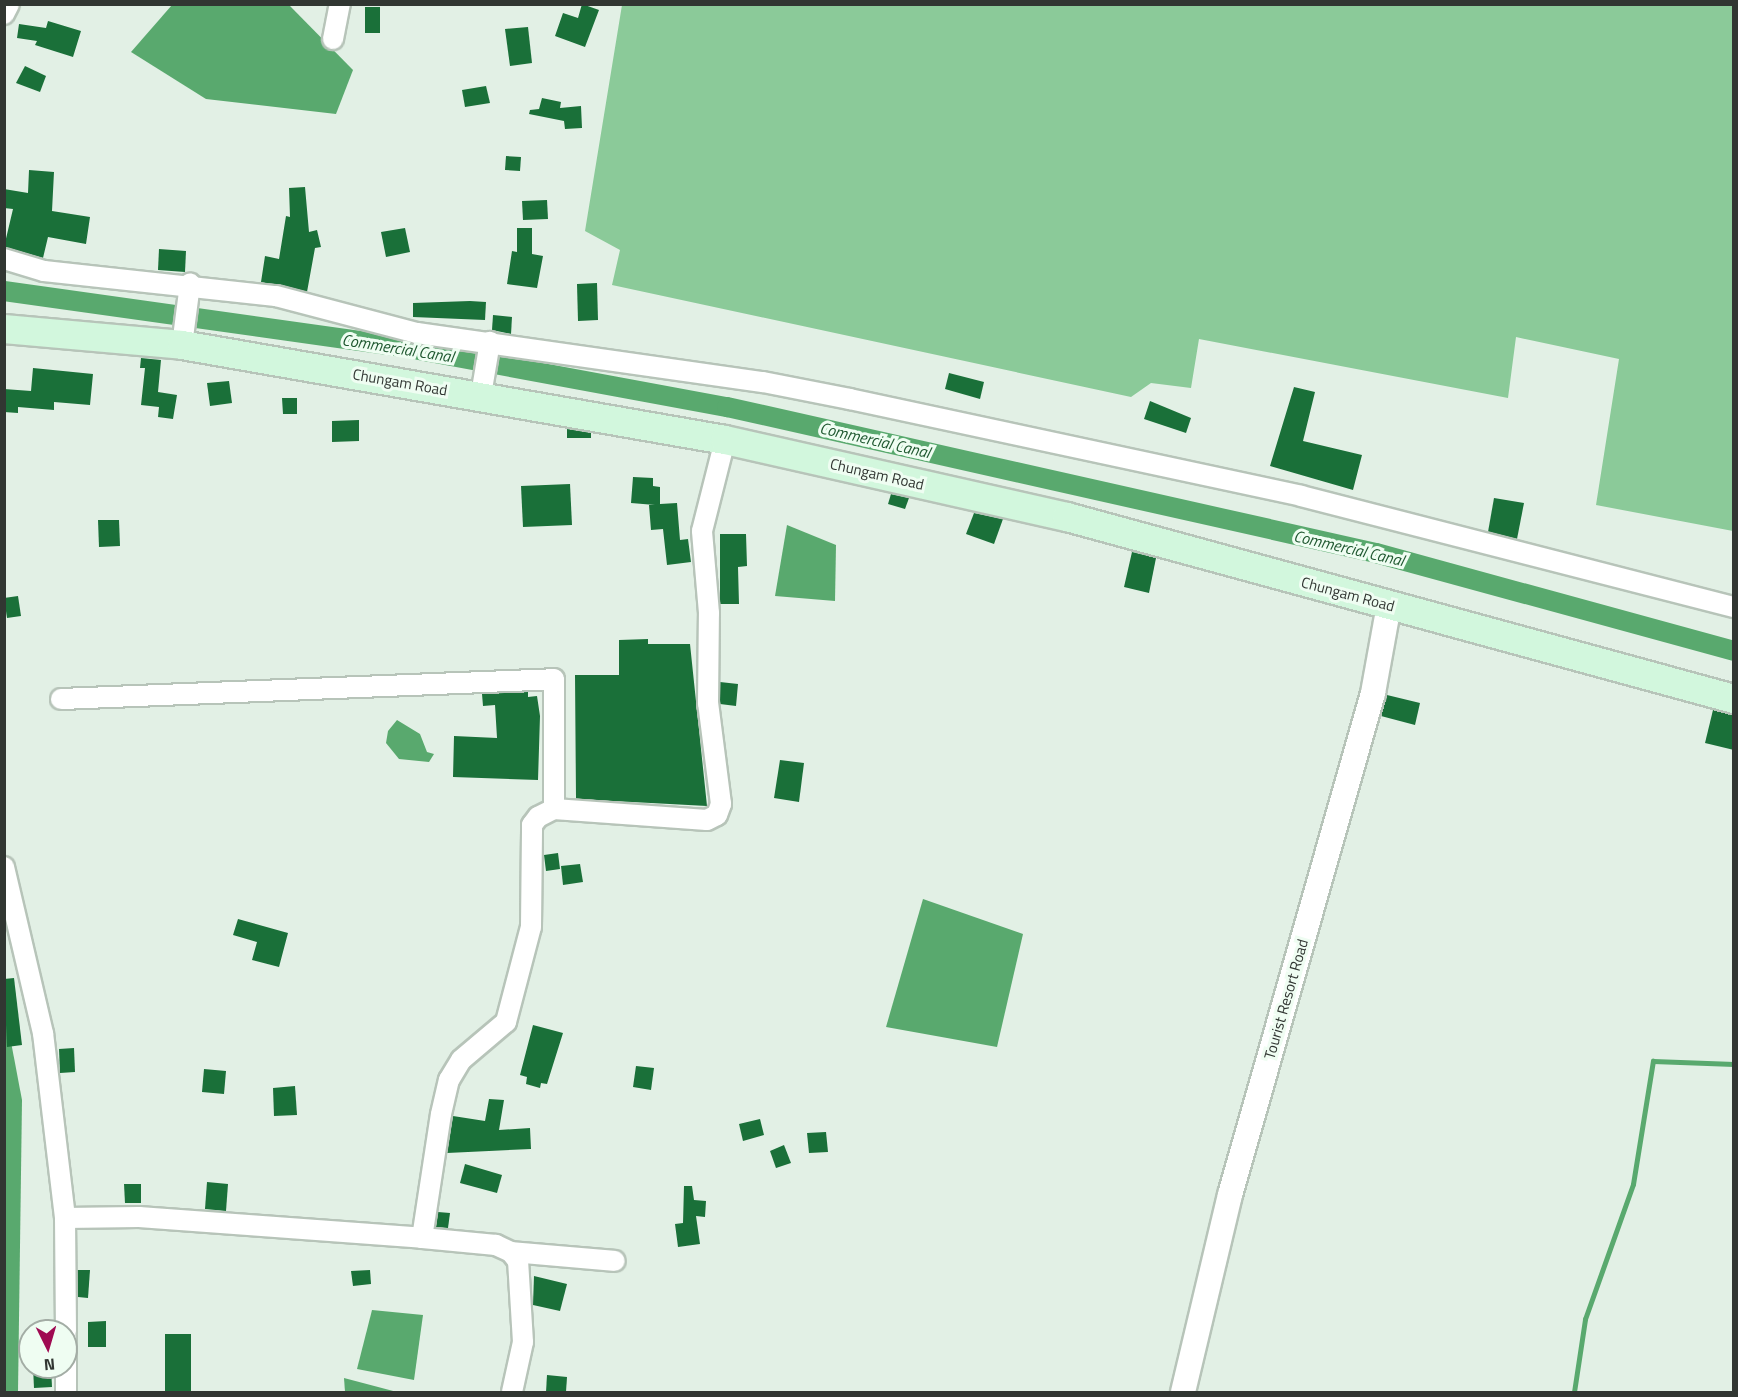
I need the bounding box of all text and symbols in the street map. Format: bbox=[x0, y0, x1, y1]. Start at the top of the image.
water label: Commercial Canal bbox=[341, 330, 455, 366]
street label: Chungam Road bbox=[351, 365, 449, 399]
water label: Commercial Canal bbox=[818, 418, 932, 462]
street label: Chungam Road bbox=[828, 454, 926, 494]
water label: Commercial Canal bbox=[1292, 526, 1406, 570]
street label: Chungam Road bbox=[1299, 573, 1397, 615]
street label: Tourist Resort Road bbox=[1260, 937, 1312, 1061]
north arrow bbox=[18, 1319, 78, 1379]
text: N bbox=[43, 1353, 56, 1377]

